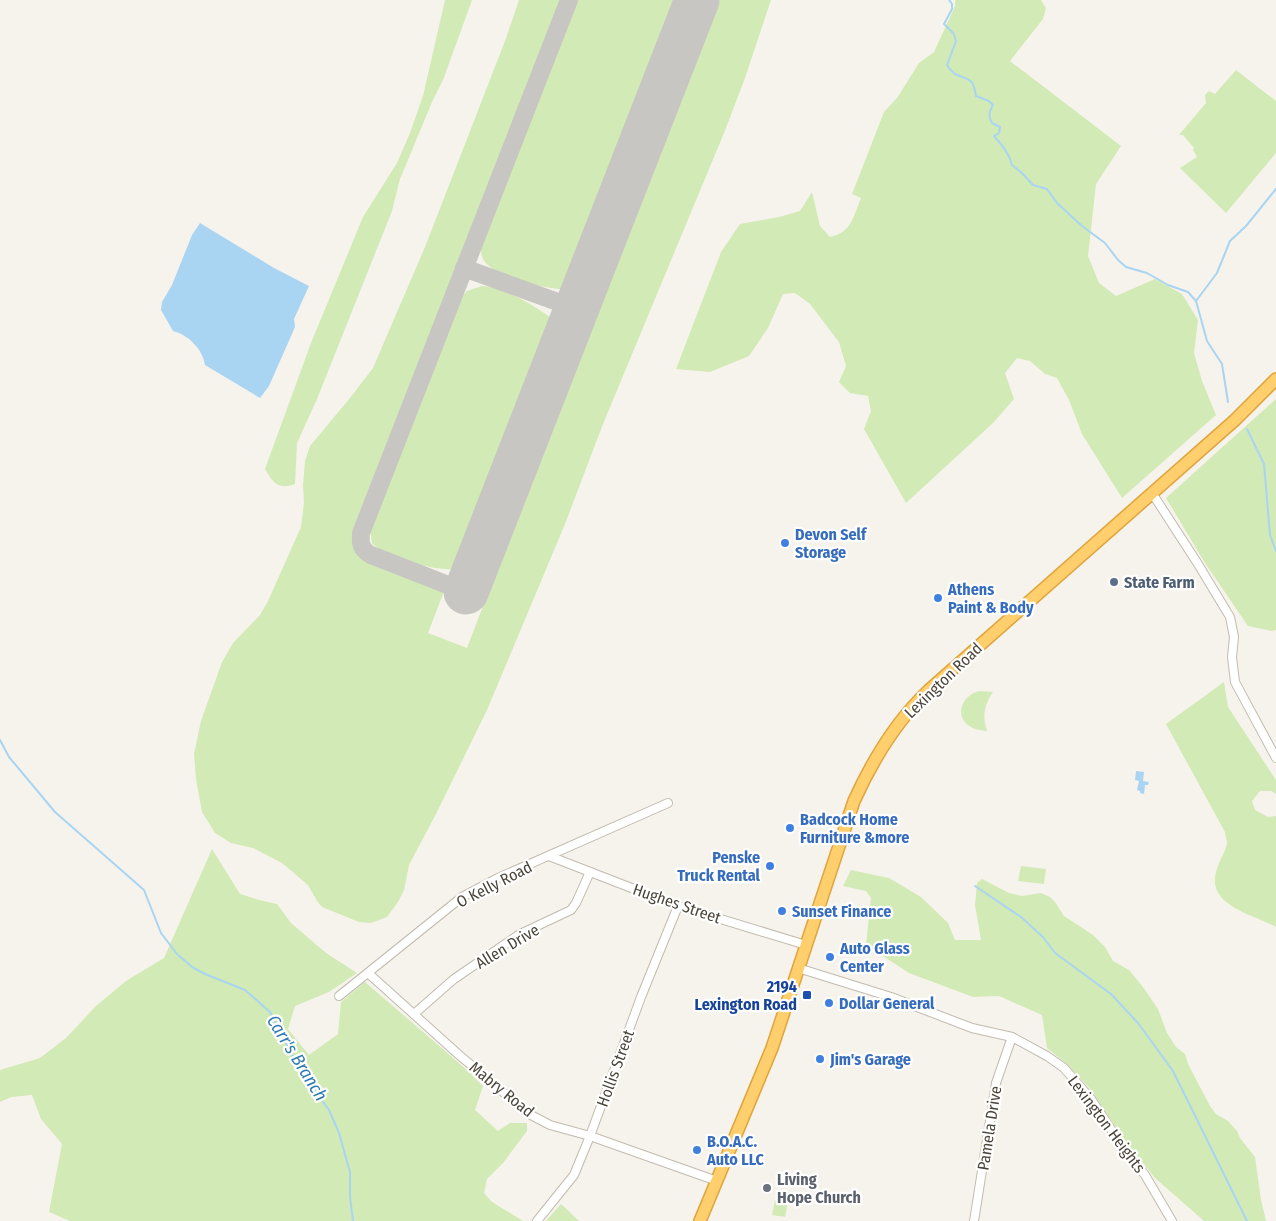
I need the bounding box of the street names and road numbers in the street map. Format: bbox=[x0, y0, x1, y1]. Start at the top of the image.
street label: Lexington Road bbox=[901, 639, 986, 722]
street label: O Kelly Road bbox=[453, 857, 535, 912]
street label: Hughes Street bbox=[630, 880, 724, 928]
street label: Allen Drive bbox=[472, 920, 543, 973]
street label: Hollis Street bbox=[593, 1026, 638, 1109]
street label: Mabry Road bbox=[466, 1058, 538, 1121]
street label: Lexington Heights bbox=[1064, 1072, 1149, 1177]
street label: Pamela Drive bbox=[973, 1084, 1006, 1172]

